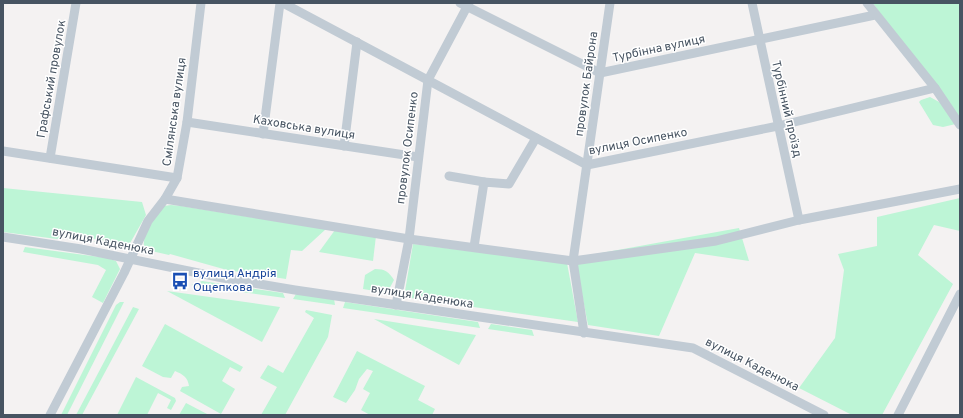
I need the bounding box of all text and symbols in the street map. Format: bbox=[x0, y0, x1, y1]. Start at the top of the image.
street label: Графський провулок bbox=[34, 19, 70, 139]
street label: провулок Байрона bbox=[572, 30, 602, 138]
street label: Турбінна вулиця bbox=[611, 31, 707, 67]
street label: Смілянська вулиця bbox=[159, 57, 191, 167]
street label: Турбінний проїзд bbox=[767, 59, 805, 159]
street label: провулок Осипенко bbox=[393, 90, 423, 205]
street label: Каховська вулиця bbox=[252, 112, 356, 144]
street label: вулиця Осипенко bbox=[587, 125, 689, 159]
street label: вулиця Каденюка bbox=[51, 224, 155, 260]
place label: вулиця Андрія Ощепкова bbox=[193, 266, 276, 296]
bus stop icon: вулиця Андрія Ощепкова bbox=[170, 271, 190, 291]
street label: вулиця Каденюка bbox=[370, 281, 474, 313]
street label: вулиця Каденюка bbox=[702, 334, 802, 396]

